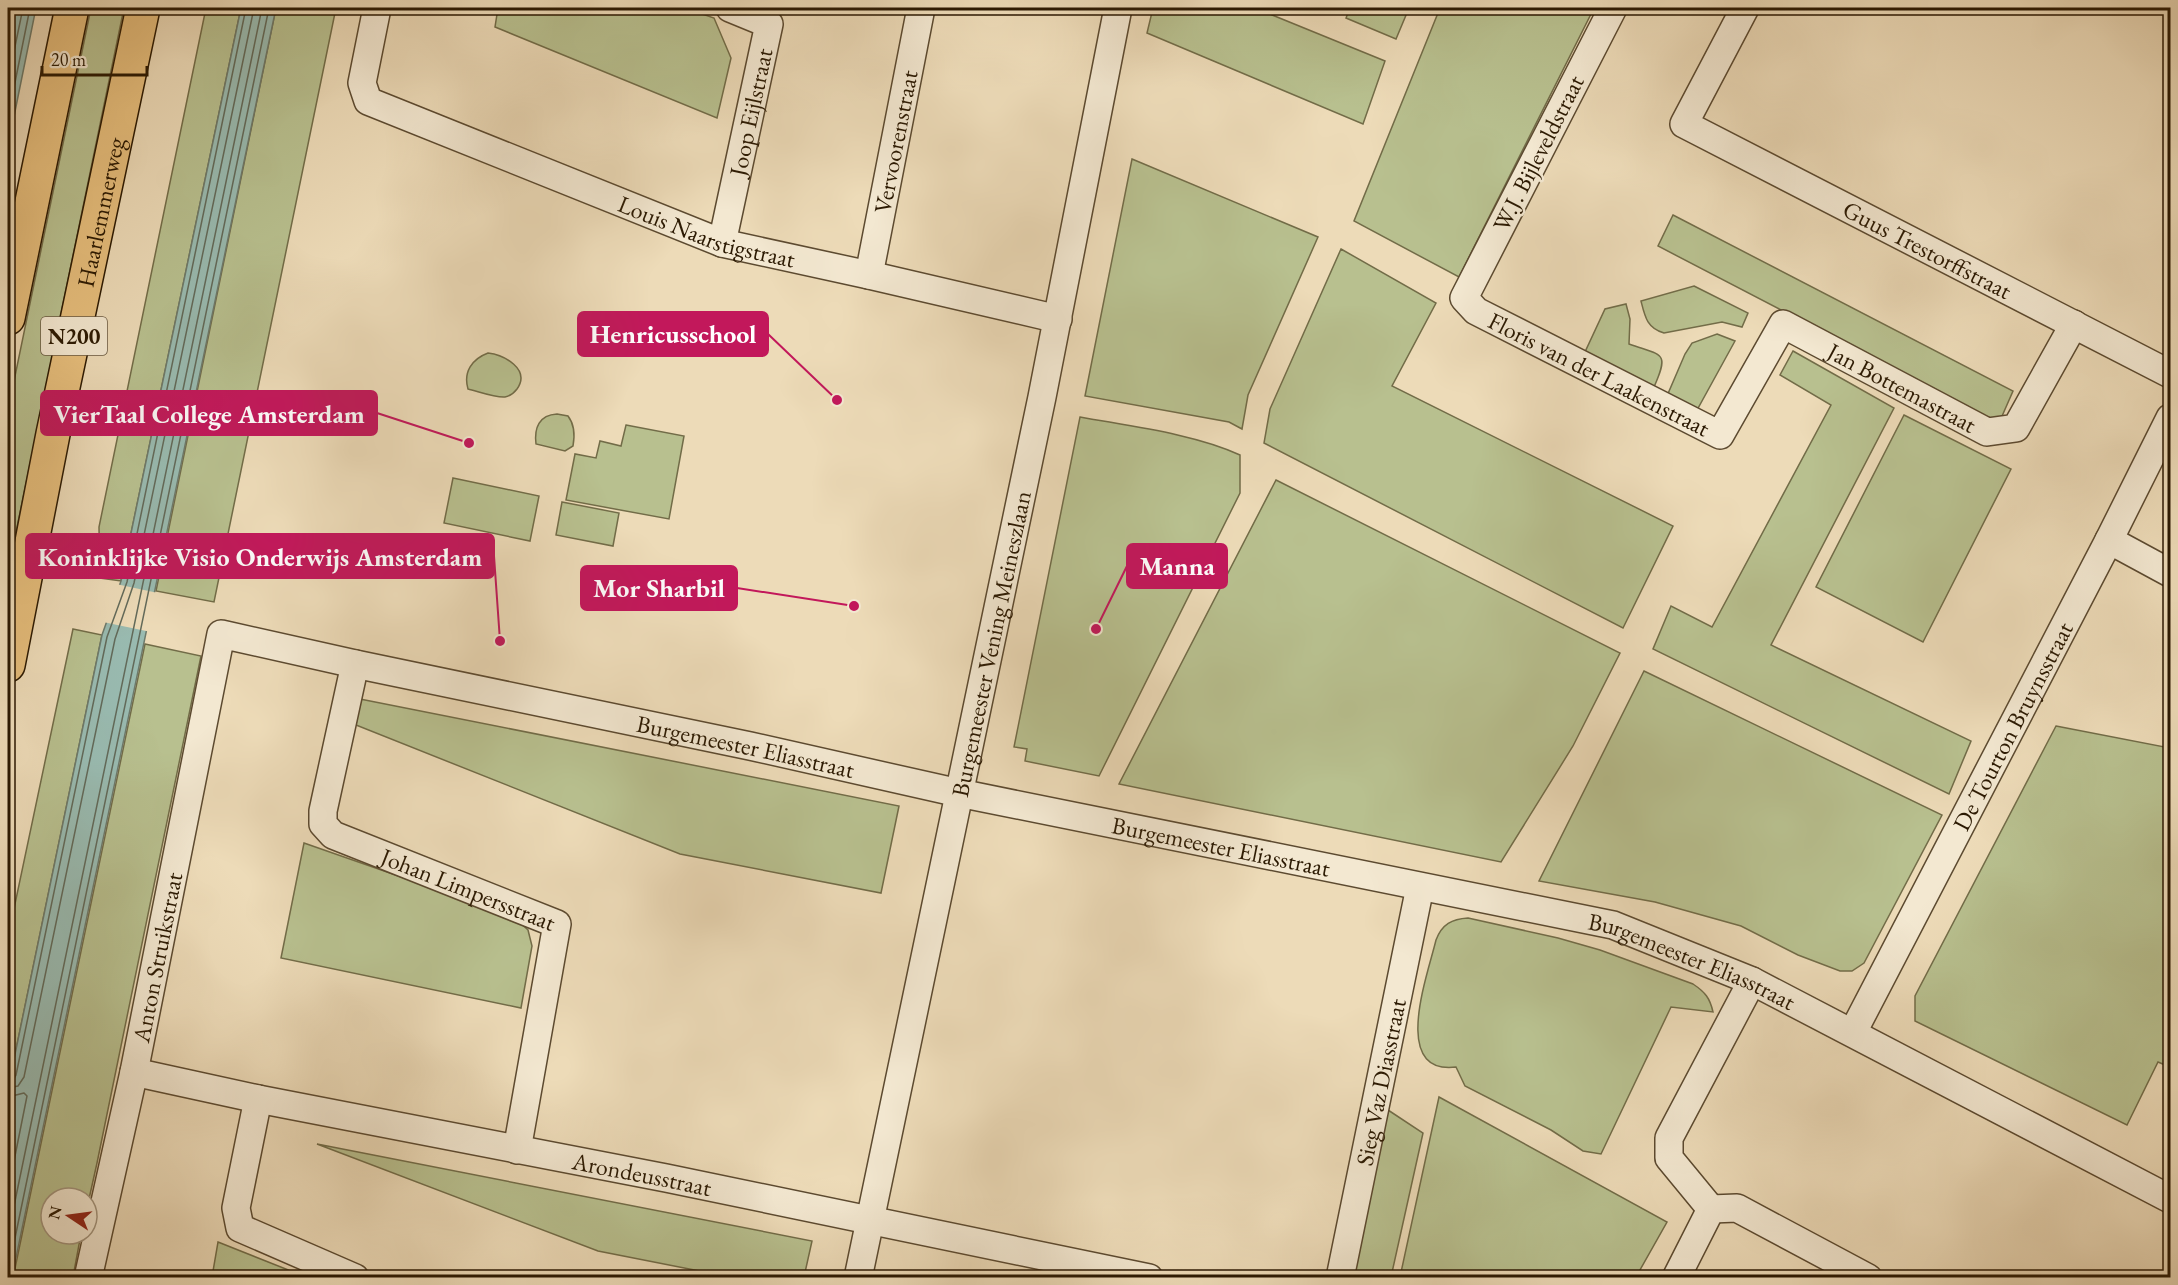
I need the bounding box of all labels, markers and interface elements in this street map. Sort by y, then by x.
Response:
scale bar [42,39,147,77]
street label: Joop Eijlstraat [721,45,779,181]
text: 20 m [51,48,86,71]
street label: Vervoorenstraat [866,67,924,216]
street label: W.J. Bijleveldstraat [1485,69,1591,236]
street label: Haarlemmerweg [69,134,131,290]
street label: Louis Naarstigstraat [614,188,799,274]
street label: Guus Trestorffstraat [1838,193,2018,306]
street label: Floris van der Laakenstraat [1483,304,1716,443]
callout: Henricusschool [578,312,768,356]
road number: N200 [41,317,107,355]
text: Henricusschool [590,317,756,351]
street label: Jan Bottemastraat [1821,334,1982,439]
callout: VierTaal College Amsterdam [41,391,377,435]
text: VierTaal College Amsterdam [53,397,365,431]
street label: Burgemeester Vening Meineszlaan [943,488,1038,800]
callout: Koninklijke Visio Onderwijs Amsterdam [26,534,494,578]
text: Koninklijke Visio Onderwijs Amsterdam [38,540,482,574]
callout: Manna [1127,544,1227,588]
text: Manna [1139,549,1215,583]
callout: Mor Sharbil [581,566,737,610]
text: Mor Sharbil [593,571,725,605]
street label: De Tourton Bruynsstraat [1945,616,2080,836]
street label: Burgemeester Eliasstraat [634,707,858,785]
street label: Burgemeester Eliasstraat [1109,809,1333,883]
street label: Johan Limpersstraat [375,839,561,938]
street label: Anton Struikstraat [125,869,189,1046]
street label: Burgemeester Eliasstraat [1586,905,1802,1017]
street label: Sieg Vaz Diasstraat [1348,995,1412,1168]
street label: Arondeusstraat [569,1145,715,1203]
north arrow [39,1186,99,1246]
text: N [43,1204,67,1221]

